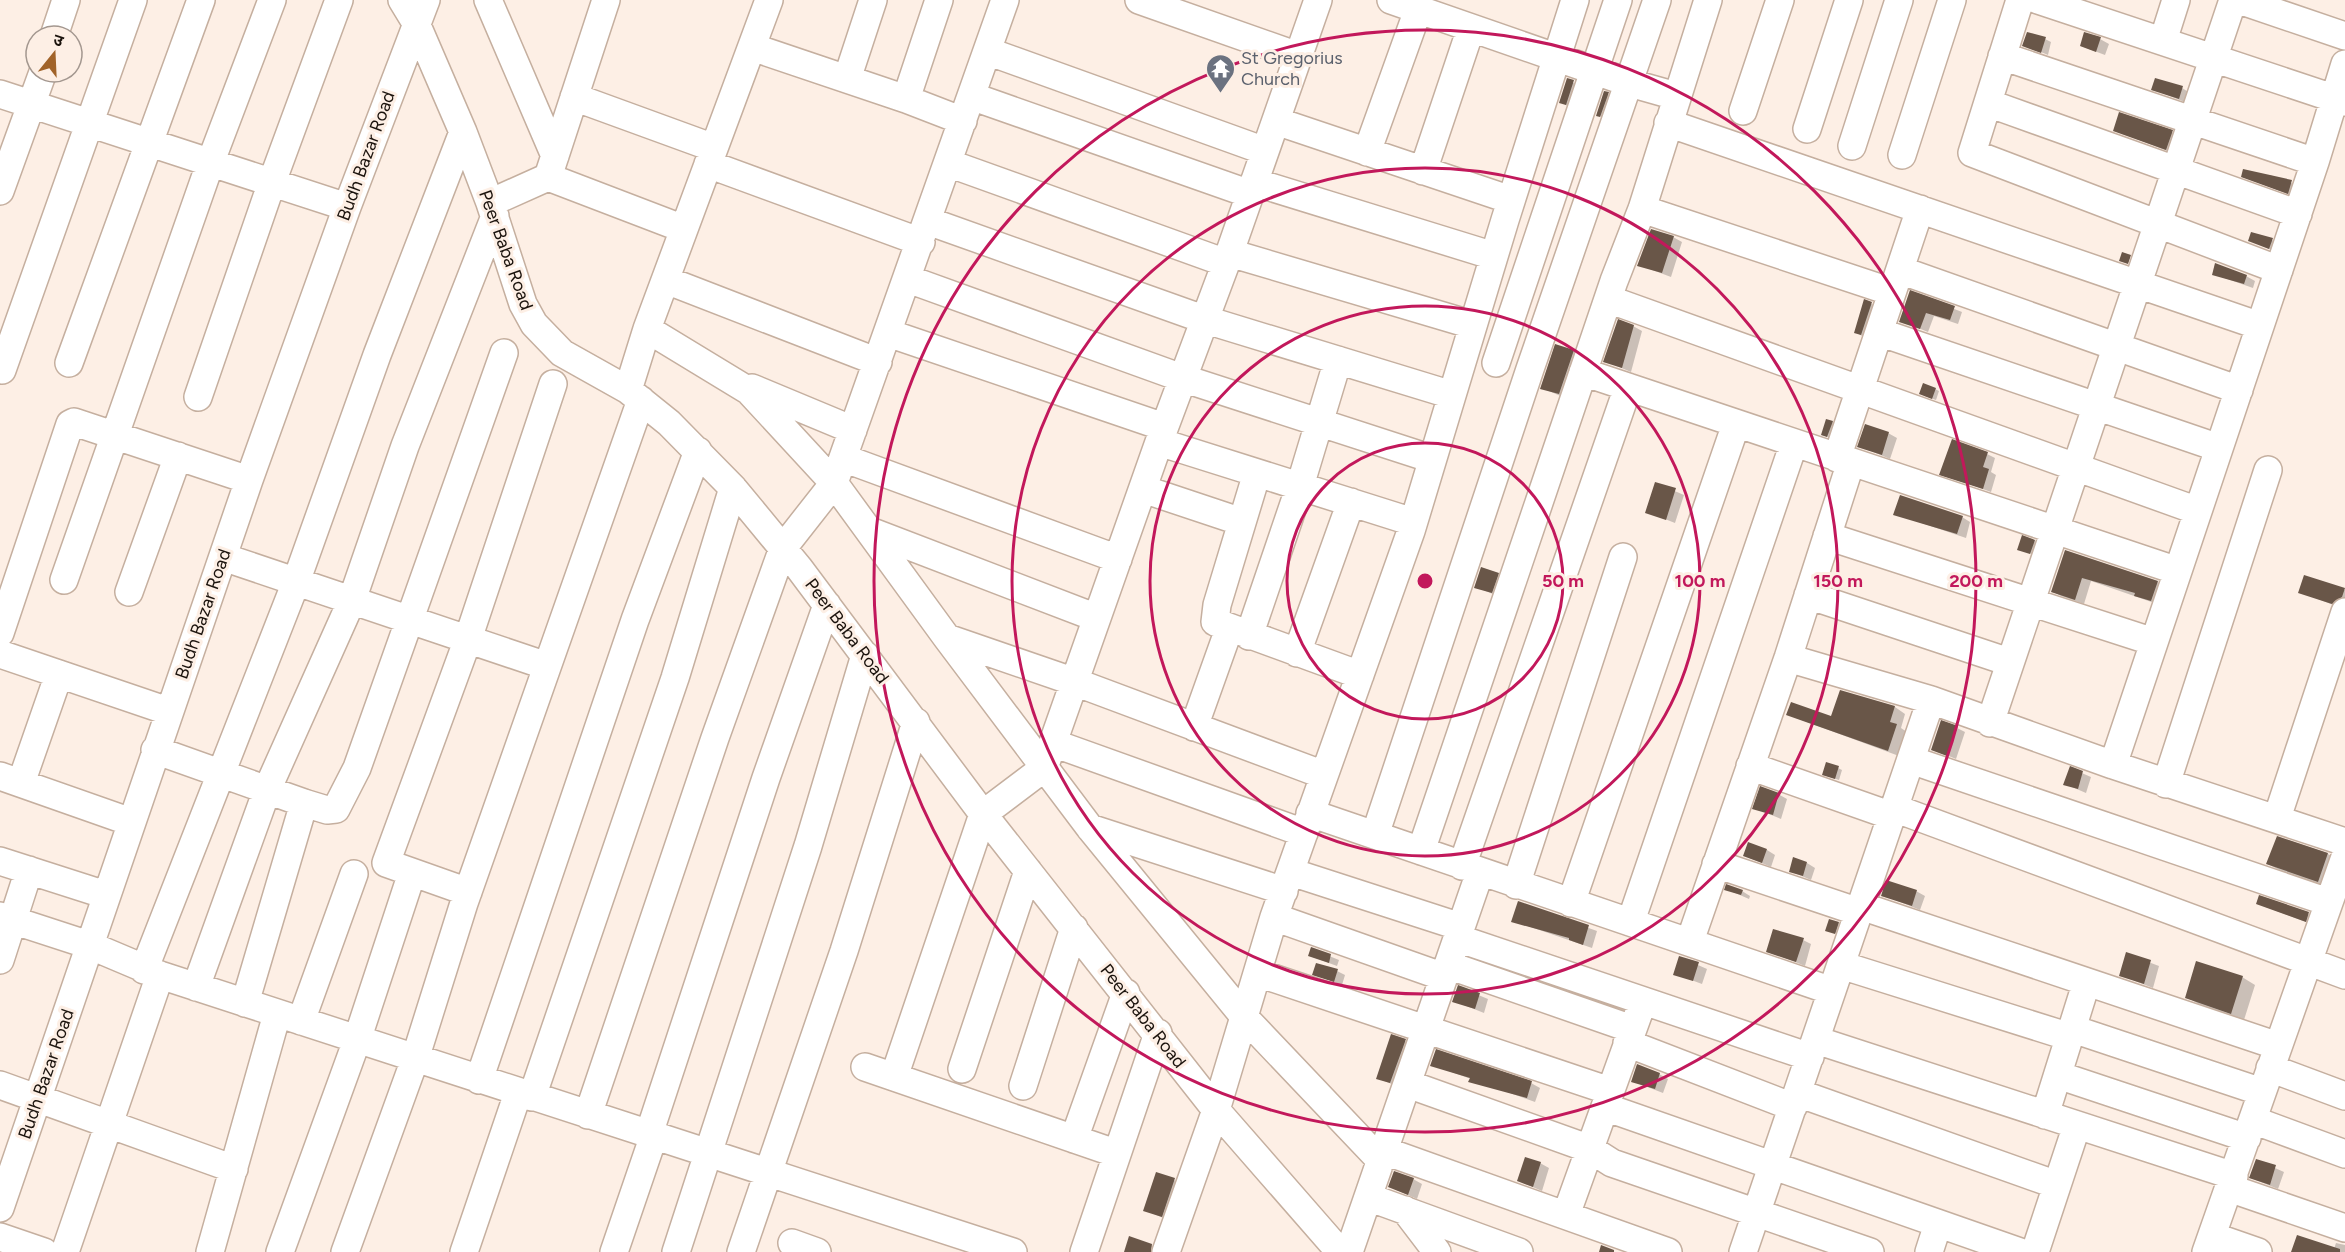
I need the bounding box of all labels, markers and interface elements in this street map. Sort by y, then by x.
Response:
north arrow [24,24,84,84]
text: उ [51,30,66,51]
place label: St Gregorius Church [1241,47,1343,90]
temple icon: St Gregorius Church [1204,52,1236,94]
street label: Budh Bazar Road [332,88,400,224]
street label: Peer Baba Road [474,187,538,313]
street label: Budh Bazar Road [170,546,236,682]
text: 50 m [1542,570,1584,592]
text: 100 m [1675,570,1725,592]
text: 150 m [1813,570,1863,592]
text: 200 m [1949,570,2003,592]
centre of rings [1415,571,1435,591]
street label: Peer Baba Road [800,574,894,688]
street label: Peer Baba Road [1095,959,1191,1073]
street label: Budh Bazar Road [13,1006,79,1142]

